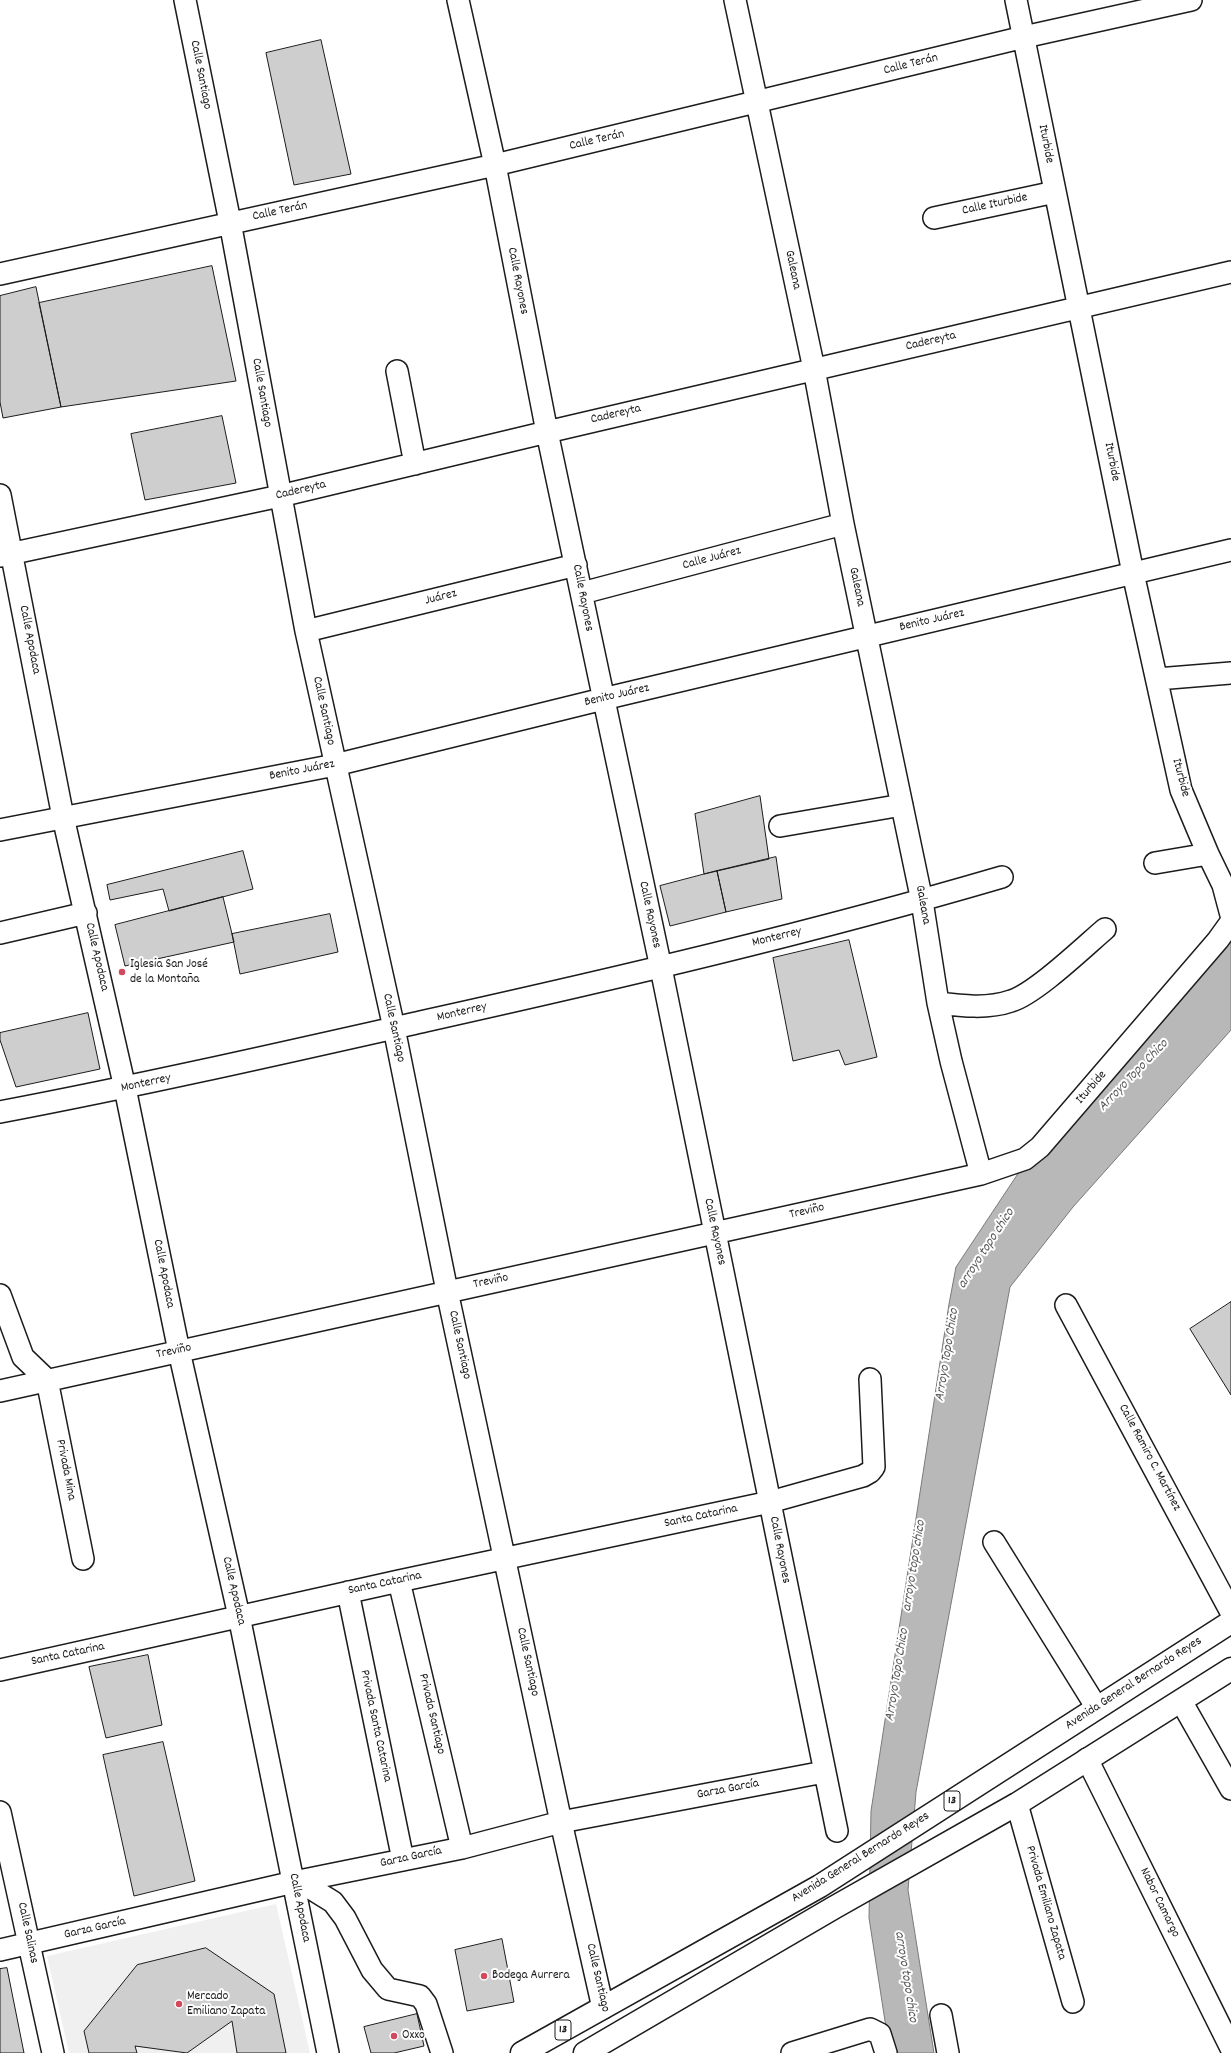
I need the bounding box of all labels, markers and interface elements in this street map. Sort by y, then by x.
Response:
street label: Calle Santiago [186,39,214,111]
street label: Calle Terán [882,51,940,79]
street label: Iturbide [1034,123,1056,165]
street label: Calle Terán [568,127,626,155]
street label: Calle Iturbide [961,190,1029,220]
street label: Calle Terán [251,199,309,225]
street label: Calle Rayones [503,246,531,316]
street label: Galeana [780,249,804,291]
street label: Cadereyta [904,329,958,355]
street label: Calle Santiago [247,357,275,429]
street label: Cadereyta [589,402,643,428]
street label: Iturbide [1100,441,1122,483]
street label: Cadereyta [274,478,328,504]
street label: Calle Juárez [681,544,743,574]
street label: Calle Rayones [568,563,596,633]
street label: Galeana [844,566,868,608]
street label: Juárez [423,587,459,609]
street label: Calle Apodaca [15,604,43,676]
street label: Benito Juárez [898,606,966,636]
street label: Calle Santiago [308,675,338,747]
street label: Benito Juárez [583,681,651,711]
street label: Benito Juárez [268,757,336,785]
street label: Iturbide [1167,757,1193,799]
street label: Calle Rayones [634,880,664,950]
street label: Galeana [911,884,933,926]
street label: Calle Apodaca [81,921,111,993]
street label: Monterrey [751,924,803,952]
place label: Iglesia San José de la Montaña [130,957,208,988]
marker: Iglesia San José de la Montaña [117,967,127,977]
street label: Calle Santiago [378,992,408,1064]
street label: Monterrey [436,1000,488,1026]
water label: Arroyo Topo Chico [1095,1037,1173,1115]
street label: Iturbide [1073,1068,1111,1108]
street label: Monterrey [120,1071,172,1097]
street label: Calle Rayones [699,1197,729,1267]
street label: Treviño [788,1200,826,1224]
water label: arroyo topo chico [955,1206,1019,1292]
street label: Calle Apodaca [149,1238,177,1310]
street label: Treviño [472,1271,510,1293]
water label: Arroyo Topo Chico [932,1307,964,1403]
street label: Calle Santiago [444,1309,474,1381]
street label: Treviño [155,1341,193,1363]
street label: Calle Ramiro C. Martínez [1114,1402,1184,1514]
street label: Privada Mina [51,1438,79,1502]
street label: Santa Catarina [663,1502,739,1532]
street label: Calle Rayones [765,1515,793,1585]
water label: arroyo topo chico [900,1519,930,1613]
street label: Calle Apodaca [218,1555,248,1627]
street label: Santa Catarina [347,1569,423,1599]
street label: Calle Santiago [512,1626,542,1698]
water label: Arroyo Topo Chico [882,1627,914,1723]
street label: Avenida General Bernardo Reyes [1063,1634,1205,1734]
street label: Santa Catarina [30,1640,106,1670]
street label: Privada Santa Catarina [355,1669,395,1783]
street label: Privada Santiago [414,1672,448,1756]
street label: Garza García [696,1776,760,1804]
road number: 13 [944,1791,960,1811]
street label: Avenida General Bernardo Reyes [789,1809,933,1907]
street label: Garza García [379,1844,443,1872]
street label: Privada Emiliano Zapata [1021,1844,1069,1962]
street label: Nabor Camargo [1135,1866,1183,1940]
street label: Calle Apodaca [285,1872,313,1944]
street label: Calle Salinas [13,1901,41,1965]
street label: Garza García [63,1914,127,1944]
water label: arroyo topo chico [890,1930,920,2024]
street label: Calle Santiago [582,1942,612,2014]
place label: Bodega Aurrera [492,1968,570,1984]
marker: Bodega Aurrera [479,1971,489,1981]
place label: Mercado Emiliano Zapata [187,1989,265,2020]
marker: Mercado Emiliano Zapata [174,1999,184,2009]
road number: 13 [555,2020,571,2040]
place label: Oxxo [402,2028,425,2044]
marker: Oxxo [389,2031,399,2041]

